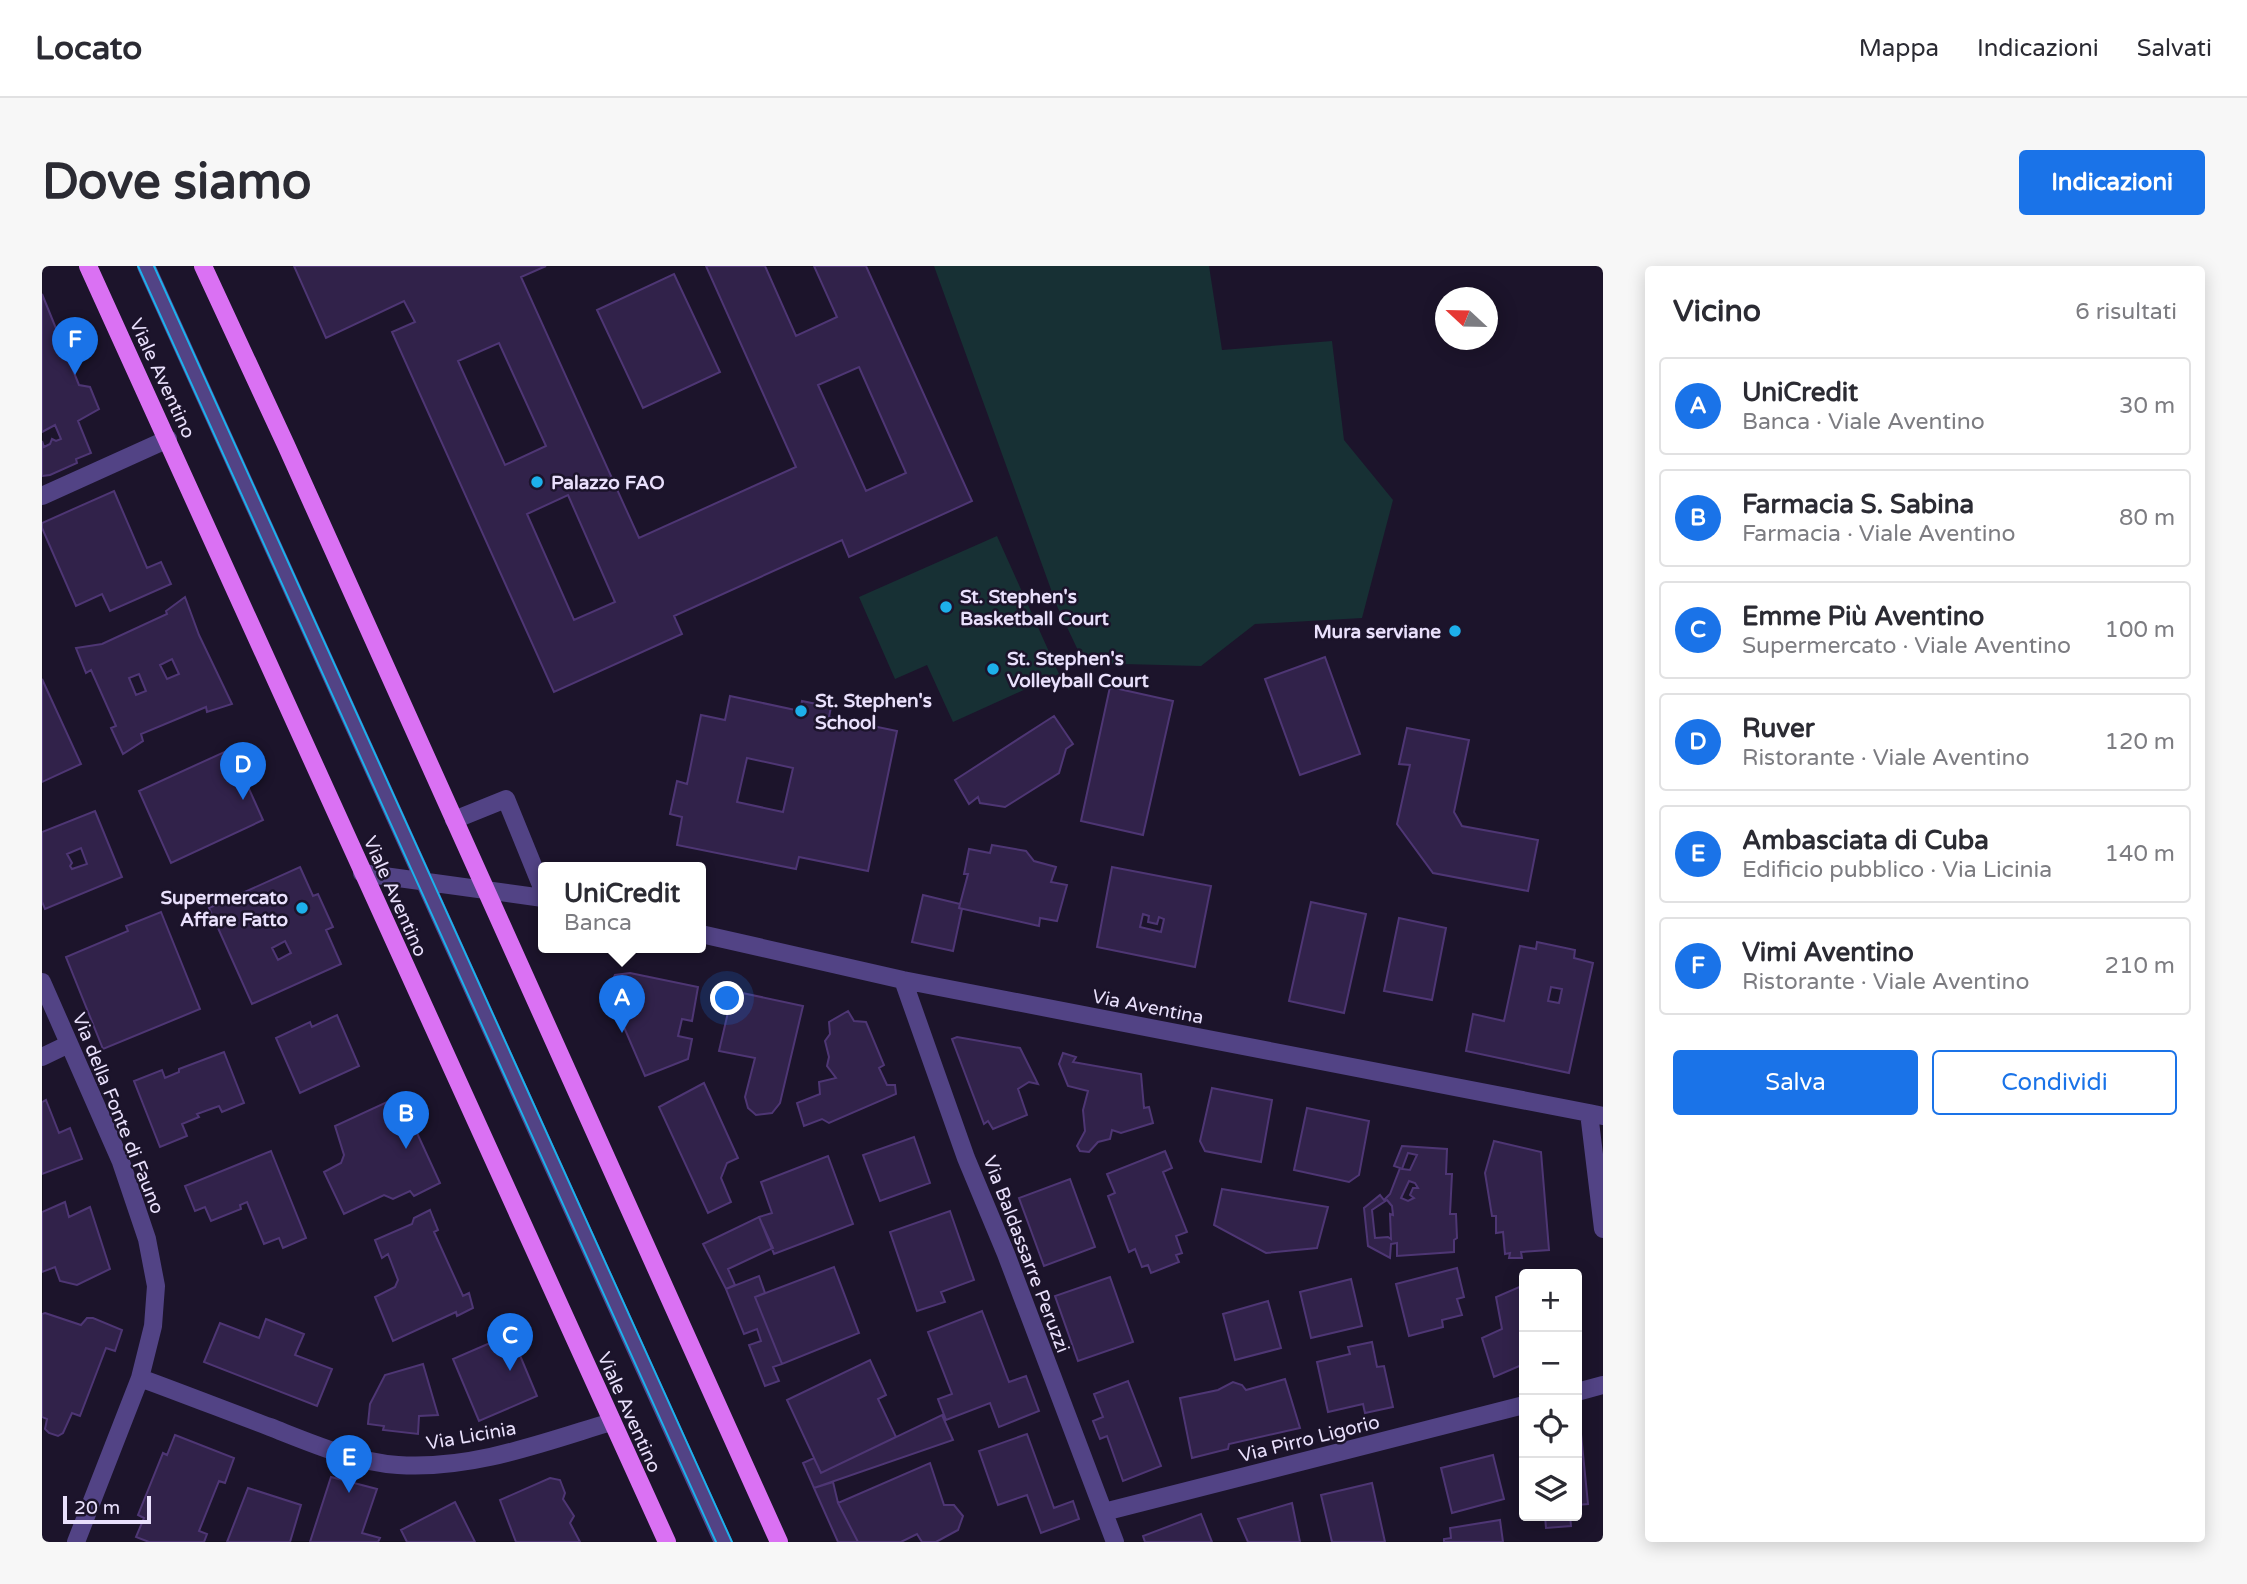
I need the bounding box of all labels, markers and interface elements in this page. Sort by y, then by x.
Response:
text: Locato [35,29,142,68]
text: Mappa [1859,34,1939,63]
text: Indicazioni [1977,34,2099,63]
text: Salvati [2137,34,2212,63]
button: Indicazioni [2019,150,2205,215]
text: Dove siamo [42,153,311,212]
north arrow [1435,287,1498,350]
text: Vicino [1673,293,1761,330]
text: 6 risultati [2075,298,2177,326]
street label: Viale Aventino [125,315,199,442]
pin: F [52,317,98,375]
text: UniCredit [1742,377,1858,408]
text: A [1689,392,1707,420]
text: 30 m [2119,392,2175,420]
text: Banca · Viale Aventino [1742,408,1985,436]
place label: Palazzo FAO [551,472,665,494]
marker: Palazzo FAO [529,474,545,490]
text: Farmacia S. Sabina [1742,489,1974,520]
text: B [1690,504,1706,532]
text: 80 m [2119,504,2175,532]
text: Farmacia · Viale Aventino [1742,520,2016,548]
place label: St. Stephen's Basketball Court [960,586,1110,630]
marker: St. Stephen's Basketball Court [938,599,954,615]
text: Emme Più Aventino [1742,601,1984,632]
text: C [1690,616,1706,644]
text: 100 m [2105,616,2175,644]
place label: Mura serviane [1313,621,1441,643]
marker: Mura serviane [1447,623,1463,639]
text: Supermercato · Viale Aventino [1742,632,2071,660]
place label: St. Stephen's Volleyball Court [1007,648,1149,693]
marker: St. Stephen's Volleyball Court [985,661,1001,677]
place label: St. Stephen's School [815,690,932,734]
marker: St. Stephen's School [793,703,809,719]
text: Ruver [1742,713,1815,744]
text: D [1689,728,1707,756]
text: 120 m [2105,728,2175,756]
pin: D [220,742,266,800]
text: Ristorante · Viale Aventino [1742,744,2029,772]
text: Ambasciata di Cuba [1742,825,1989,856]
street label: Viale Aventino [359,833,431,960]
text: E [1691,840,1705,868]
text: 140 m [2105,840,2175,868]
text: Edificio pubblico · Via Licinia [1742,856,2052,884]
popup [538,862,706,953]
text: UniCredit [564,878,680,909]
place label: Supermercato Affare Fatto [160,887,288,931]
marker: Supermercato Affare Fatto [294,900,310,916]
text: Banca [564,909,632,937]
text: Vimi Aventino [1742,937,1914,968]
text: F [1691,952,1705,980]
text: 210 m [2105,952,2175,980]
text: Ristorante · Viale Aventino [1742,968,2029,996]
pin: A [599,975,645,1033]
your location [710,981,744,1015]
street label: Via Aventina [1090,985,1205,1029]
street label: Via della Fonte di Fauno [68,1010,168,1217]
button: Salva [1673,1050,1918,1115]
button: Condividi [1932,1050,2177,1115]
pin: B [383,1091,429,1149]
street label: Via Baldassarre Peruzzi [978,1153,1074,1356]
map controls [1519,1269,1582,1521]
button: + [1519,1269,1582,1332]
pin: C [487,1313,533,1371]
button: − [1519,1332,1582,1395]
street label: Viale Aventino [593,1349,665,1476]
button: locate [1519,1395,1582,1458]
street label: Via Pirro Ligorio [1237,1411,1382,1467]
street label: Via Licinia [425,1417,518,1455]
pin: E [326,1435,372,1493]
button: layers [1519,1458,1582,1521]
scale bar [63,1493,150,1525]
text: 20 m [74,1497,120,1519]

